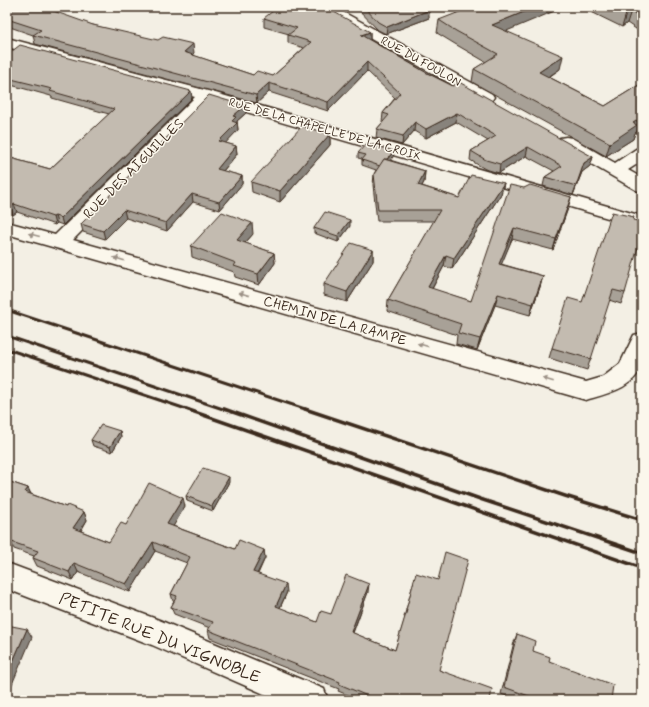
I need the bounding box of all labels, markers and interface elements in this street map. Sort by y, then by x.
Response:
street label: RUE DU FOULON [377,33,464,91]
street label: RUE DE LA CHAPELLE DE LA CROIX [227,95,423,165]
street label: RUE DES AIGUILLES [79,114,188,223]
one-way arrow [27,232,39,238]
one-way arrow [113,256,125,262]
one-way arrow [238,291,250,297]
street label: CHEMIN DE LA RAMPE [261,292,408,350]
one-way arrow [417,342,429,348]
one-way arrow [542,377,554,383]
street label: PETITE RUE DU VIGNOBLE [56,587,264,689]

